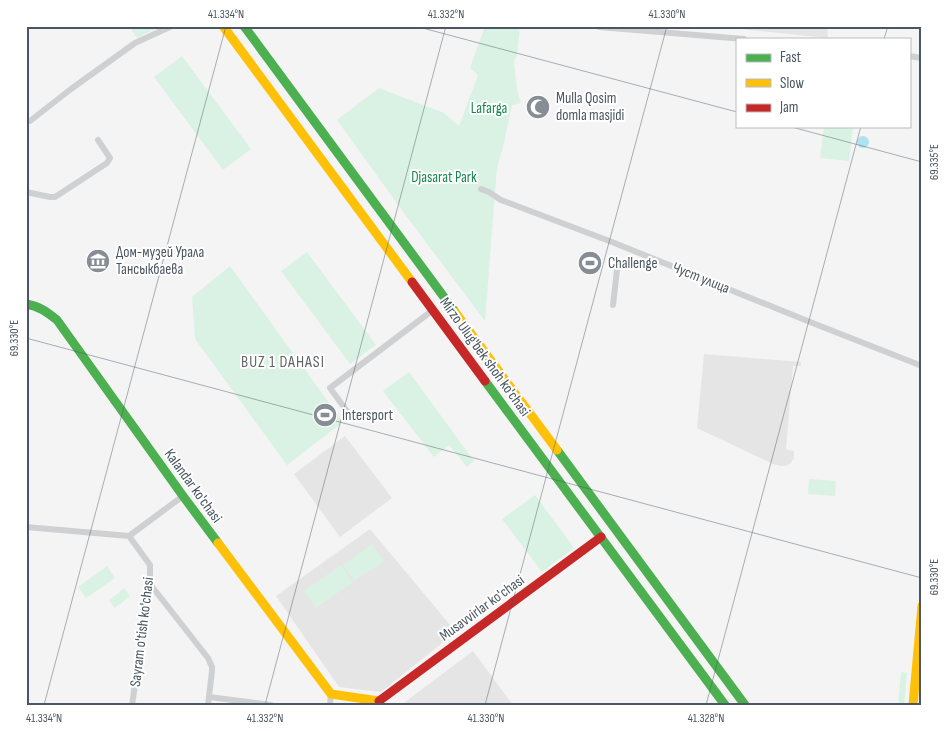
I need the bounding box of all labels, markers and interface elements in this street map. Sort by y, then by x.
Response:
text: 41.334°N [208,7,244,22]
text: 41.332°N [428,7,464,22]
text: 41.330°N [649,7,685,22]
legend [736,38,910,128]
text: Fast [780,48,802,67]
text: Slow [780,74,804,93]
place label: Mulla Qosim domla masjidi [556,89,625,125]
mosque icon: Mulla Qosim domla masjidi [525,94,551,120]
text: Jam [779,98,798,117]
park label: Lafarga [471,99,508,118]
text: 69.335°E [927,144,942,180]
park label: Djasarat Park [411,168,477,187]
place label: Дом-музей Урала Тансыкбаева [116,243,205,279]
museum icon: Дом-музей Урала Тансыкбаева [85,248,111,274]
sports icon: Challenge [577,250,603,276]
place label: Challenge [608,254,657,273]
street label: Чуст улица [670,258,733,298]
street label: Mirzo Ulug'bek shoh ko'chasi [435,294,535,420]
text: 69.330°E [7,320,22,356]
district label: BUZ 1 DAHASI [241,353,325,372]
sports icon: Intersport [312,402,338,428]
place label: Intersport [342,406,393,425]
street label: Kalandar ko'chasi [160,445,226,527]
text: 69.330°E [927,559,942,595]
street label: Musavvirlar ko'chasi [436,571,528,645]
street label: Sayram o'tish ko'chasi [126,576,158,688]
text: 41.334°N [26,711,62,726]
text: 41.332°N [247,711,283,726]
text: 41.330°N [468,711,504,726]
text: 41.328°N [688,711,724,726]

